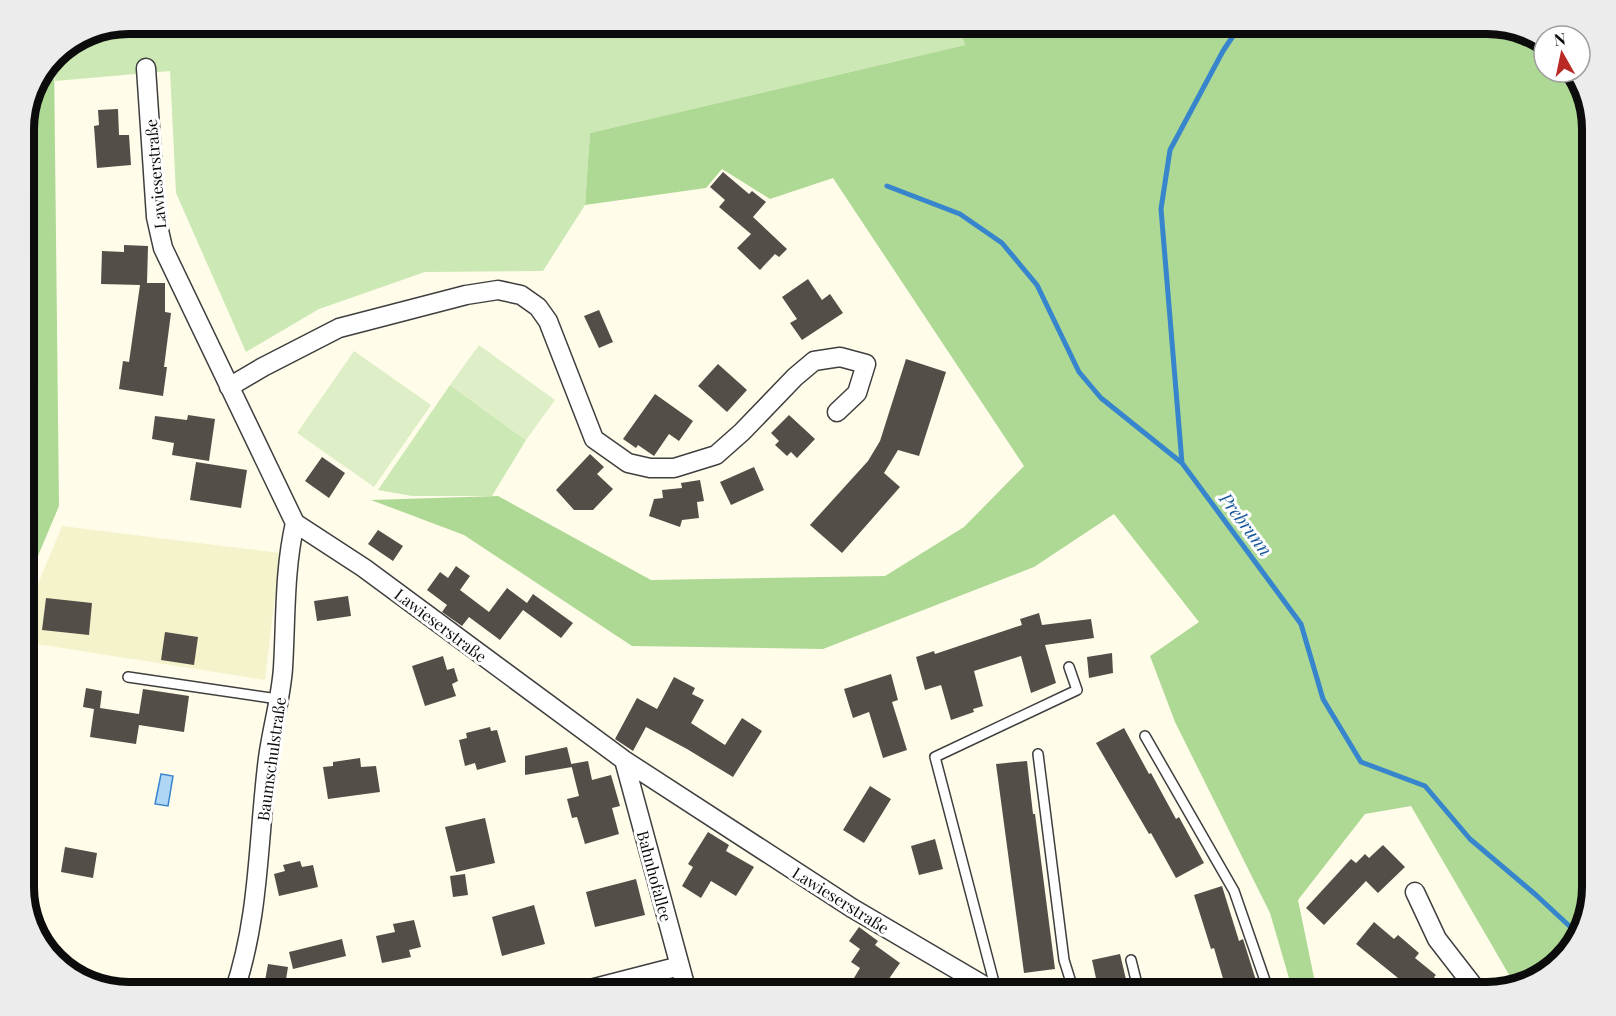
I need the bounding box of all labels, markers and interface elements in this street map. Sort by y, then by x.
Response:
north arrow [1532,24,1592,84]
text: N [1552,27,1567,50]
street label: Lawieserstraße [140,118,170,230]
water label: Prebrunn [1214,487,1278,561]
street label: Lawieserstraße [391,583,491,667]
street label: Baumschulstraße [252,696,290,822]
street label: Bahnhofallee [633,828,677,924]
street label: Lawieserstraße [789,862,893,938]

